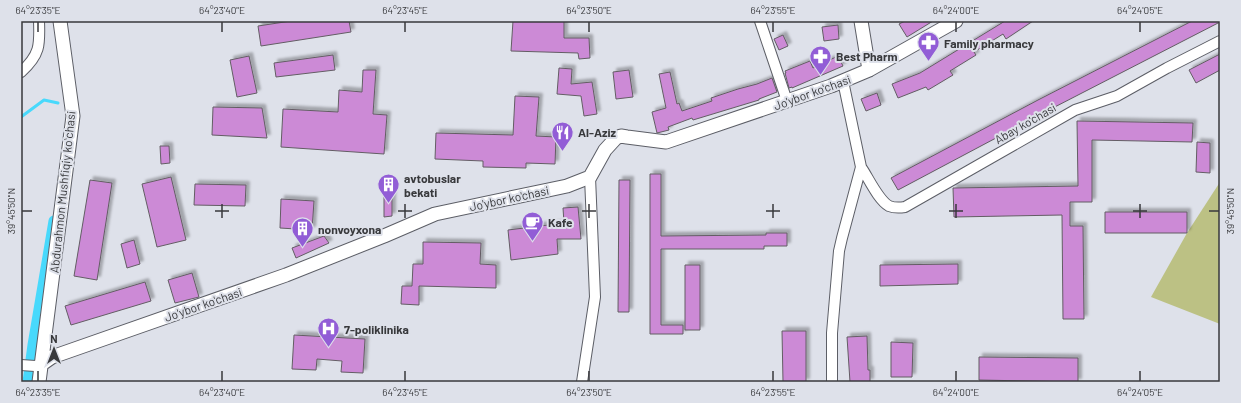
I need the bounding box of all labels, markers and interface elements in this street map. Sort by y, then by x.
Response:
text: 64°23'35"E [15,4,61,16]
text: 64°23'40"E [199,4,245,16]
text: 64°23'45"E [382,4,428,16]
text: 64°23'50"E [566,4,612,16]
text: 64°23'55"E [750,4,796,16]
text: 64°24'00"E [933,4,979,16]
text: 64°24'05"E [1117,4,1163,16]
pharmacy icon: Family pharmacy [915,30,941,63]
place label: Family pharmacy [944,36,1034,50]
pharmacy icon: Best Pharm [807,43,833,76]
place label: Best Pharm [836,49,898,63]
street label: Jo'ybor ko'chasi [772,72,852,112]
street label: Abay ko'chasi [992,100,1058,146]
street label: Abdurahmon Mushfiqiy koʻchasi [47,110,77,274]
restaurant icon: Al-Aziz [549,119,575,152]
place label: Al-Aziz [578,125,617,139]
place label: avtobuslar bekati [404,171,461,199]
building icon: avtobuslar bekati [375,172,401,205]
street label: Jo'ybor ko'chasi [468,183,550,213]
text: 39°45'50"N [5,188,17,234]
text: 39°45'50"N [1224,188,1236,234]
cafe icon: Kafe [520,209,546,242]
place label: Kafe [548,215,573,229]
building icon: nonvoyxona [290,216,316,249]
place label: nonvoyxona [318,222,381,236]
street label: Jo'ybor ko'chasi [162,284,244,324]
hospital icon: 7-poliklinika [316,316,342,349]
place label: 7-poliklinika [344,322,409,336]
north arrow [34,329,74,369]
text: N [50,332,58,345]
text: 64°23'35"E [15,386,61,398]
text: 64°23'40"E [199,386,245,398]
text: 64°23'45"E [382,386,428,398]
text: 64°23'50"E [566,386,612,398]
text: 64°23'55"E [750,386,796,398]
text: 64°24'00"E [933,386,979,398]
text: 64°24'05"E [1117,386,1163,398]

